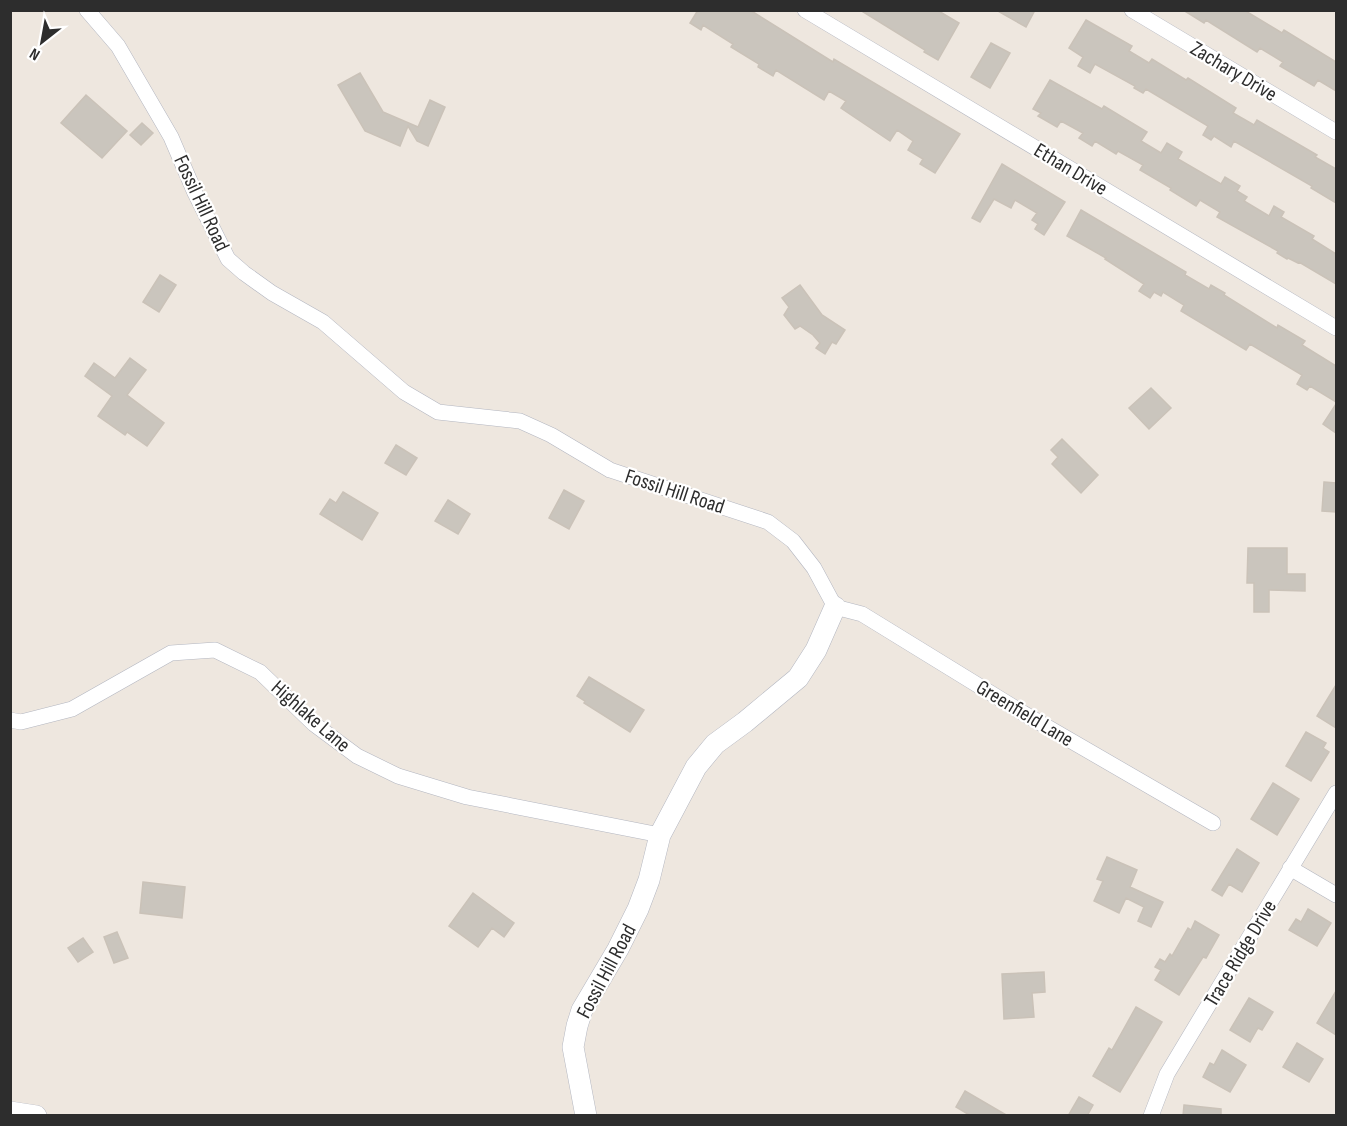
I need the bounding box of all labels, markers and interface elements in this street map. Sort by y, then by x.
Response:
north arrow [12,12,72,72]
street label: Zachary Drive [1186,36,1281,107]
text: N [26,43,44,64]
street label: Ethan Drive [1030,138,1112,201]
street label: Fossil Hill Road [168,151,235,255]
street label: Fossil Hill Road [622,464,728,519]
street label: Highlake Lane [266,675,355,758]
street label: Greenfield Lane [972,675,1078,752]
street label: Trace Ridge Drive [1199,895,1282,1011]
street label: Fossil Hill Road [571,920,642,1023]

